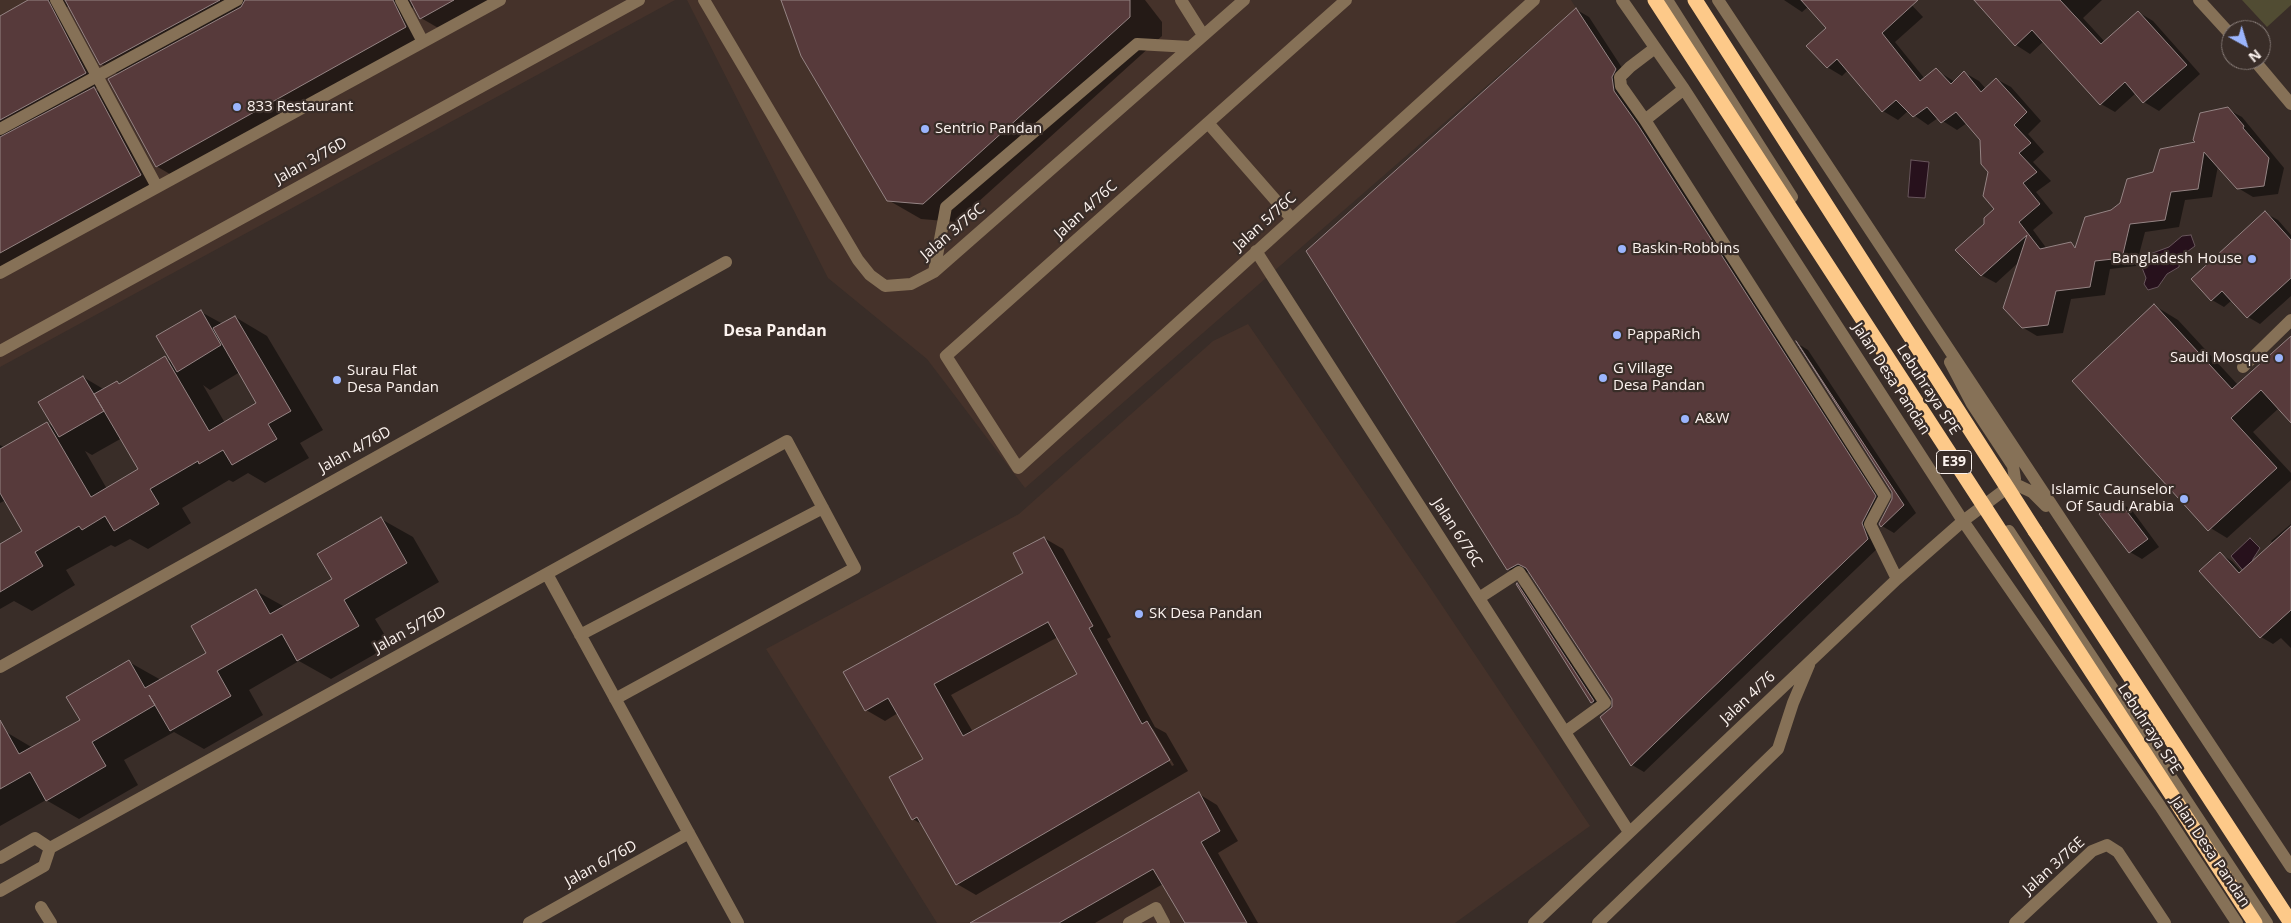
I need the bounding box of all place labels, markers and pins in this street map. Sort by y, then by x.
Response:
place label: 833 Restaurant [247,98,353,116]
marker: 833 Restaurant [231,101,243,113]
place label: Sentrio Pandan [935,120,1042,138]
marker: Sentrio Pandan [919,123,931,135]
place label: Baskin-Robbins [1632,240,1740,258]
marker: Baskin-Robbins [1616,243,1628,255]
place label: Bangladesh House [2112,250,2242,268]
marker: Bangladesh House [2246,253,2258,265]
place label: PappaRich [1627,326,1700,344]
marker: PappaRich [1611,329,1623,341]
place label: Saudi Mosque [2170,349,2269,367]
marker: Saudi Mosque [2273,352,2285,364]
place label: G Village Desa Pandan [1613,360,1705,395]
place label: Surau Flat Desa Pandan [347,362,439,397]
marker: G Village Desa Pandan [1597,372,1609,384]
marker: Surau Flat Desa Pandan [331,374,343,386]
place label: A&W [1695,410,1729,428]
marker: A&W [1679,413,1691,425]
place label: Islamic Caunselor Of Saudi Arabia [2051,481,2174,516]
marker: Islamic Caunselor Of Saudi Arabia [2178,493,2190,505]
place label: SK Desa Pandan [1149,605,1262,623]
marker: SK Desa Pandan [1133,608,1145,620]

